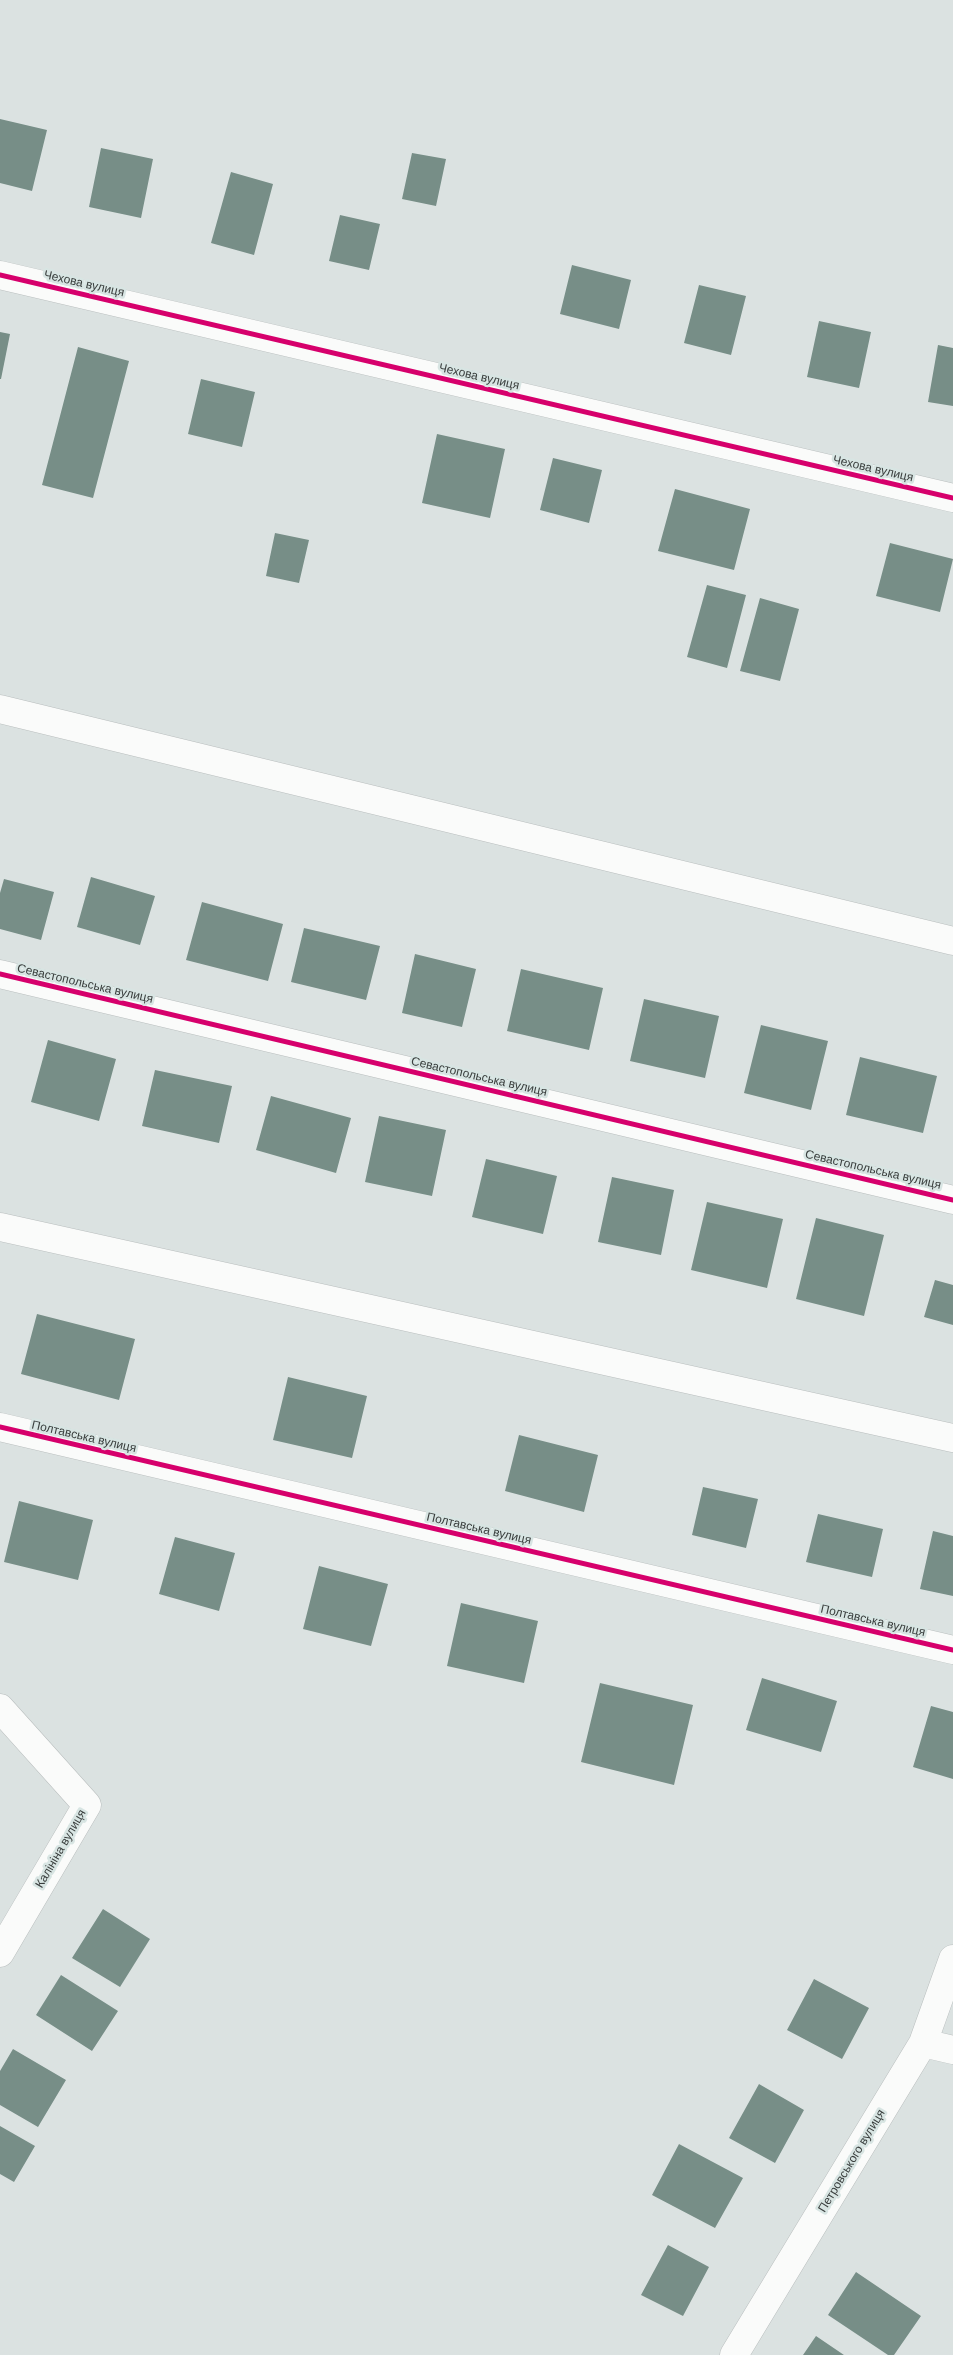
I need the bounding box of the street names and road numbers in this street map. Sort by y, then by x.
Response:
street label: Чехова вулиця [42,268,126,300]
street label: Чехова вулиця [437,361,521,393]
street label: Чехова вулиця [831,453,915,485]
street label: Севастопольська вулиця [16,961,154,1007]
street label: Севастопольська вулиця [410,1054,548,1100]
street label: Севастопольська вулиця [804,1147,942,1193]
street label: Полтавська вулиця [30,1418,138,1456]
street label: Полтавська вулиця [425,1510,533,1548]
street label: Полтавська вулиця [819,1602,927,1640]
street label: Калініна вулиця [33,1807,89,1891]
street label: Петровського вулиця [816,2107,888,2215]

